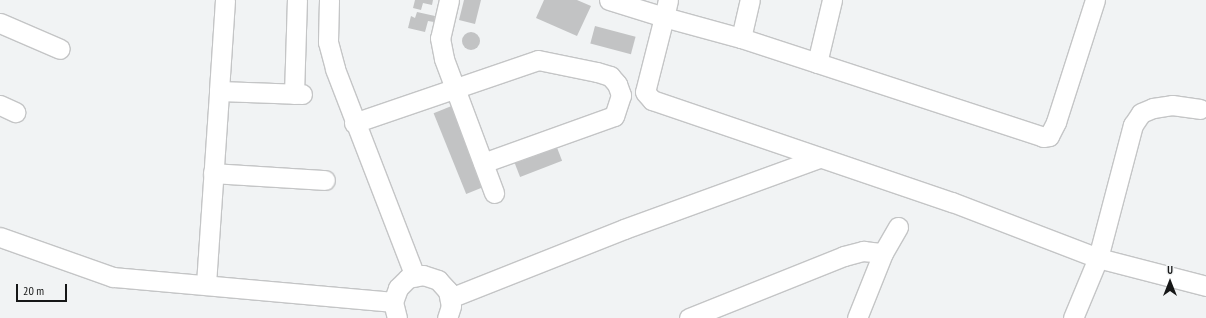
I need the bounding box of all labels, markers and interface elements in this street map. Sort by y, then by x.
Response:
north arrow [1150,262,1190,302]
text: U [1167,263,1173,277]
scale bar [18,276,69,302]
text: 20 m [23,283,44,298]

